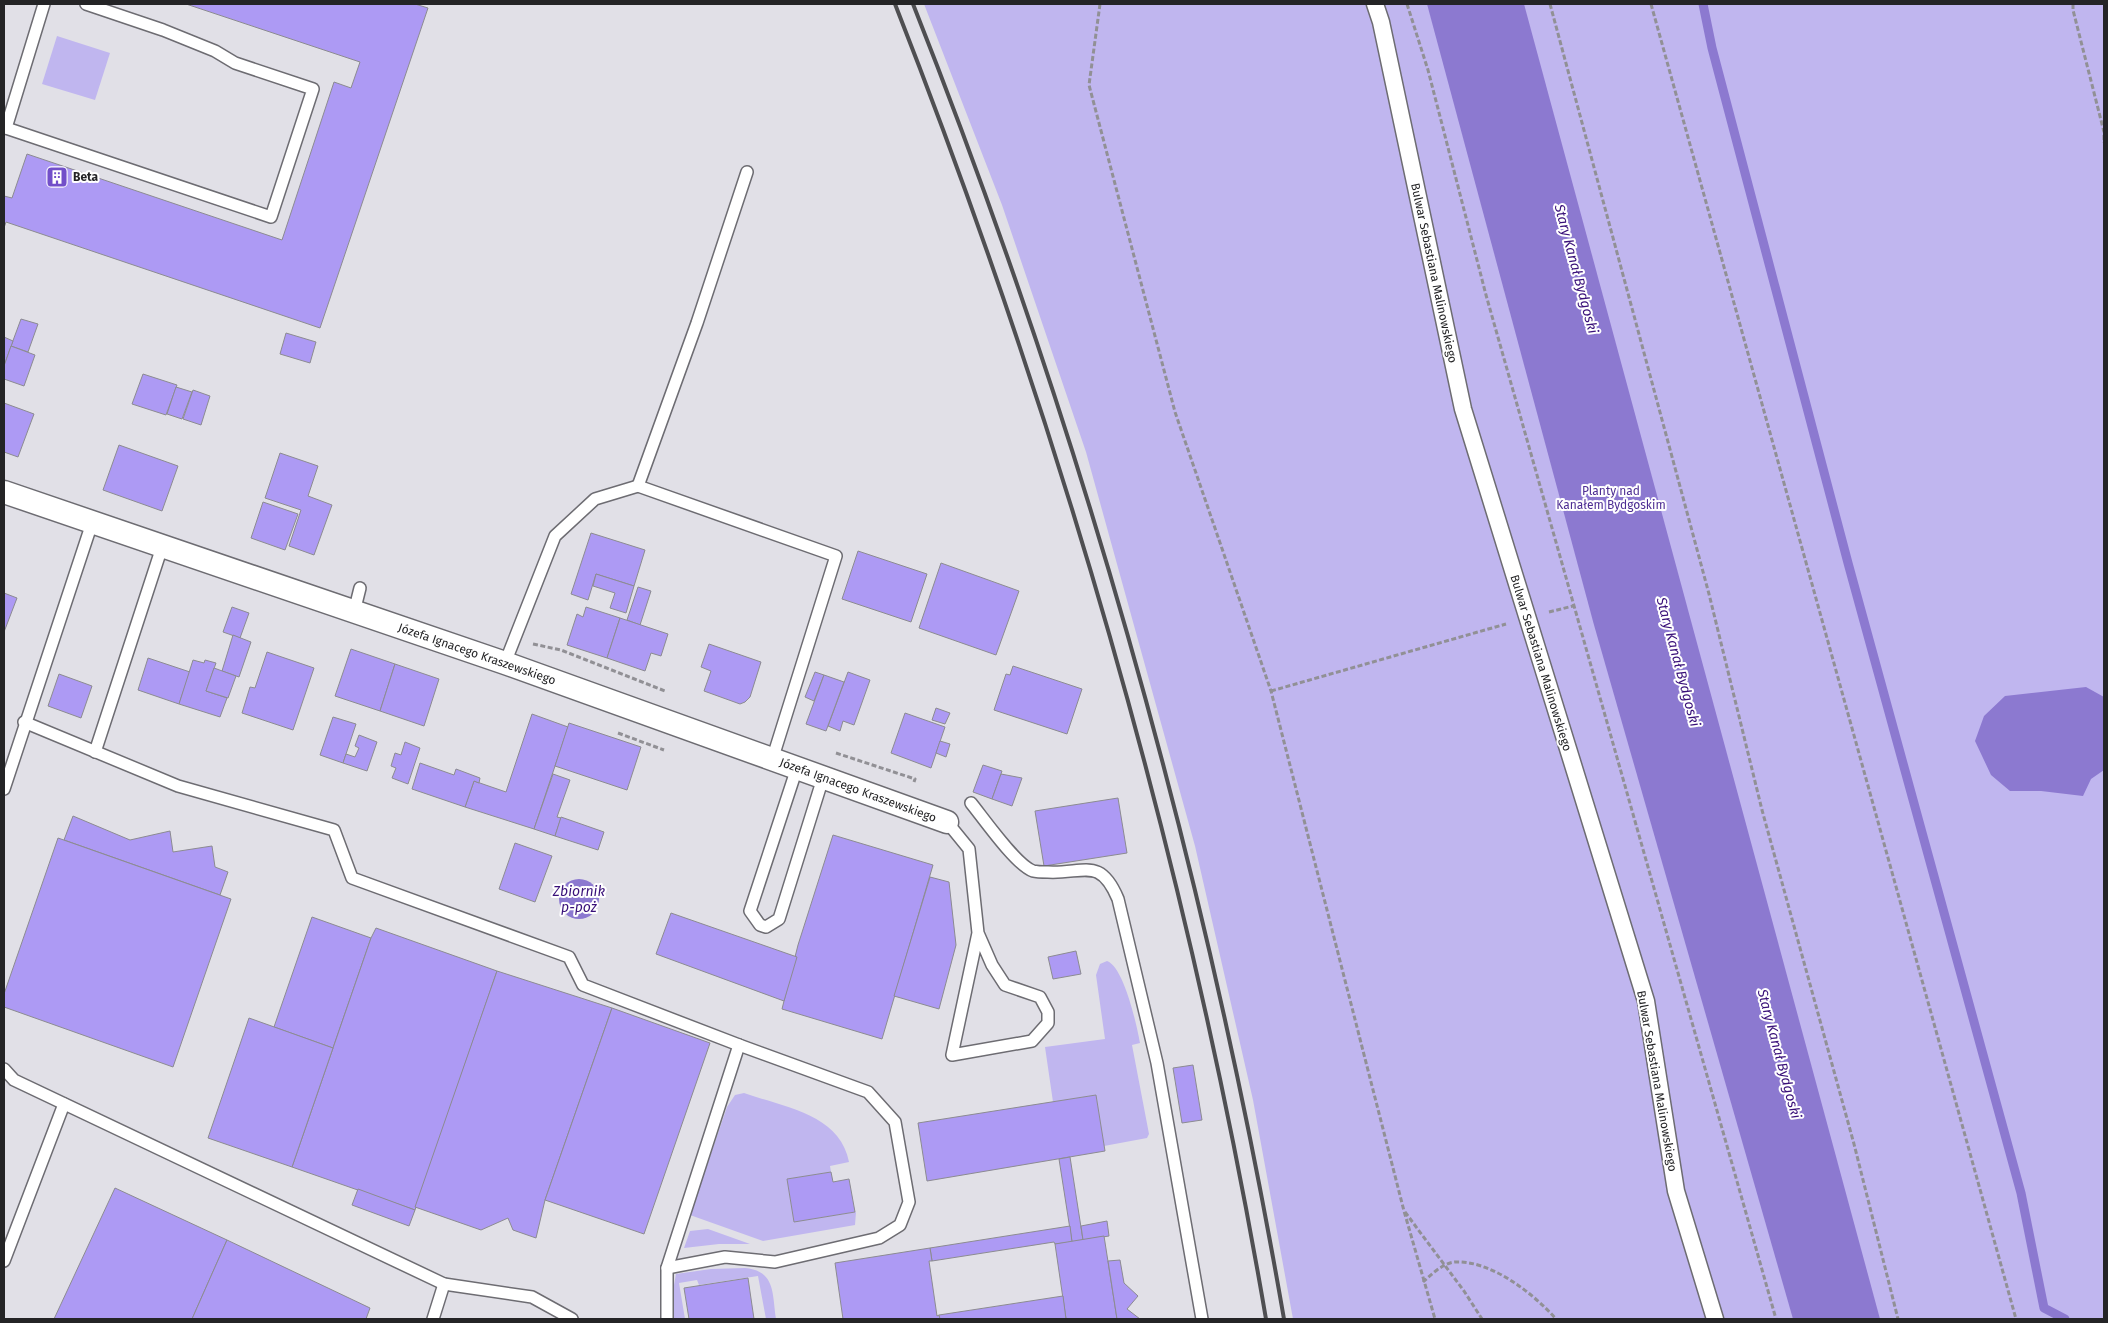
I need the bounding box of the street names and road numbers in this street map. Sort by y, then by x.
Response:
street label: Bulwar Sebastiana Malinowskiego [1408,182,1460,364]
street label: Bulwar Sebastiana Malinowskiego [1507,573,1575,753]
street label: Józefa Ignacego Kraszewskiego [396,620,558,688]
street label: Józefa Ignacego Kraszewskiego [778,755,938,825]
street label: Bulwar Sebastiana Malinowskiego [1634,989,1680,1173]

